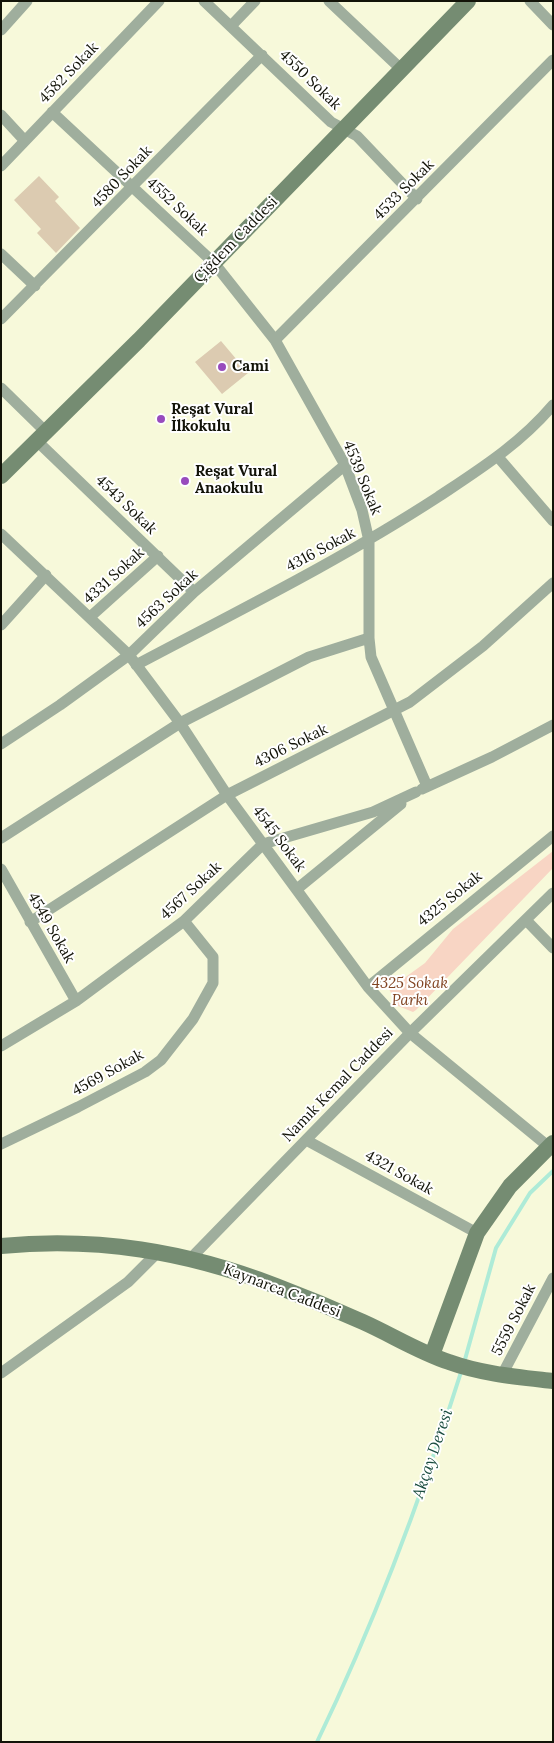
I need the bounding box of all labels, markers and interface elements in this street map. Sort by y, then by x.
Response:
street label: 4582 Sokak [35,39,103,107]
street label: 4550 Sokak [275,46,345,114]
street label: 4580 Sokak [88,142,156,212]
street label: 4533 Sokak [370,156,438,224]
street label: 4552 Sokak [142,174,212,240]
street label: Çiğdem Caddesi [190,193,282,287]
place label: Cami [232,358,269,376]
marker: Cami [216,361,228,373]
place label: Reşat Vural İlkokulu [171,401,253,436]
marker: Reşat Vural İlkokulu [155,413,167,425]
street label: 4539 Sokak [339,438,385,518]
place label: Reşat Vural Anaokulu [195,463,277,498]
street label: 4543 Sokak [92,471,160,539]
marker: Reşat Vural Anaokulu [179,475,191,487]
street label: 4316 Sokak [283,524,359,576]
street label: 4331 Sokak [80,544,148,608]
street label: 4563 Sokak [132,566,202,632]
street label: 4306 Sokak [251,720,331,772]
street label: 4545 Sokak [248,803,310,875]
street label: 4567 Sokak [157,858,225,924]
street label: 4325 Sokak [414,868,486,930]
street label: 4549 Sokak [24,890,78,966]
park label: 4325 Sokak Parkı [372,975,448,1010]
street label: Namık Kemal Caddesi [279,1024,397,1146]
street label: 4569 Sokak [69,1046,147,1100]
street label: 4321 Sokak [362,1147,436,1199]
street label: Kaynarca Caddesi [221,1260,343,1322]
street label: 5559 Sokak [488,1281,540,1359]
water label: Akçay Deresi [409,1407,457,1501]

